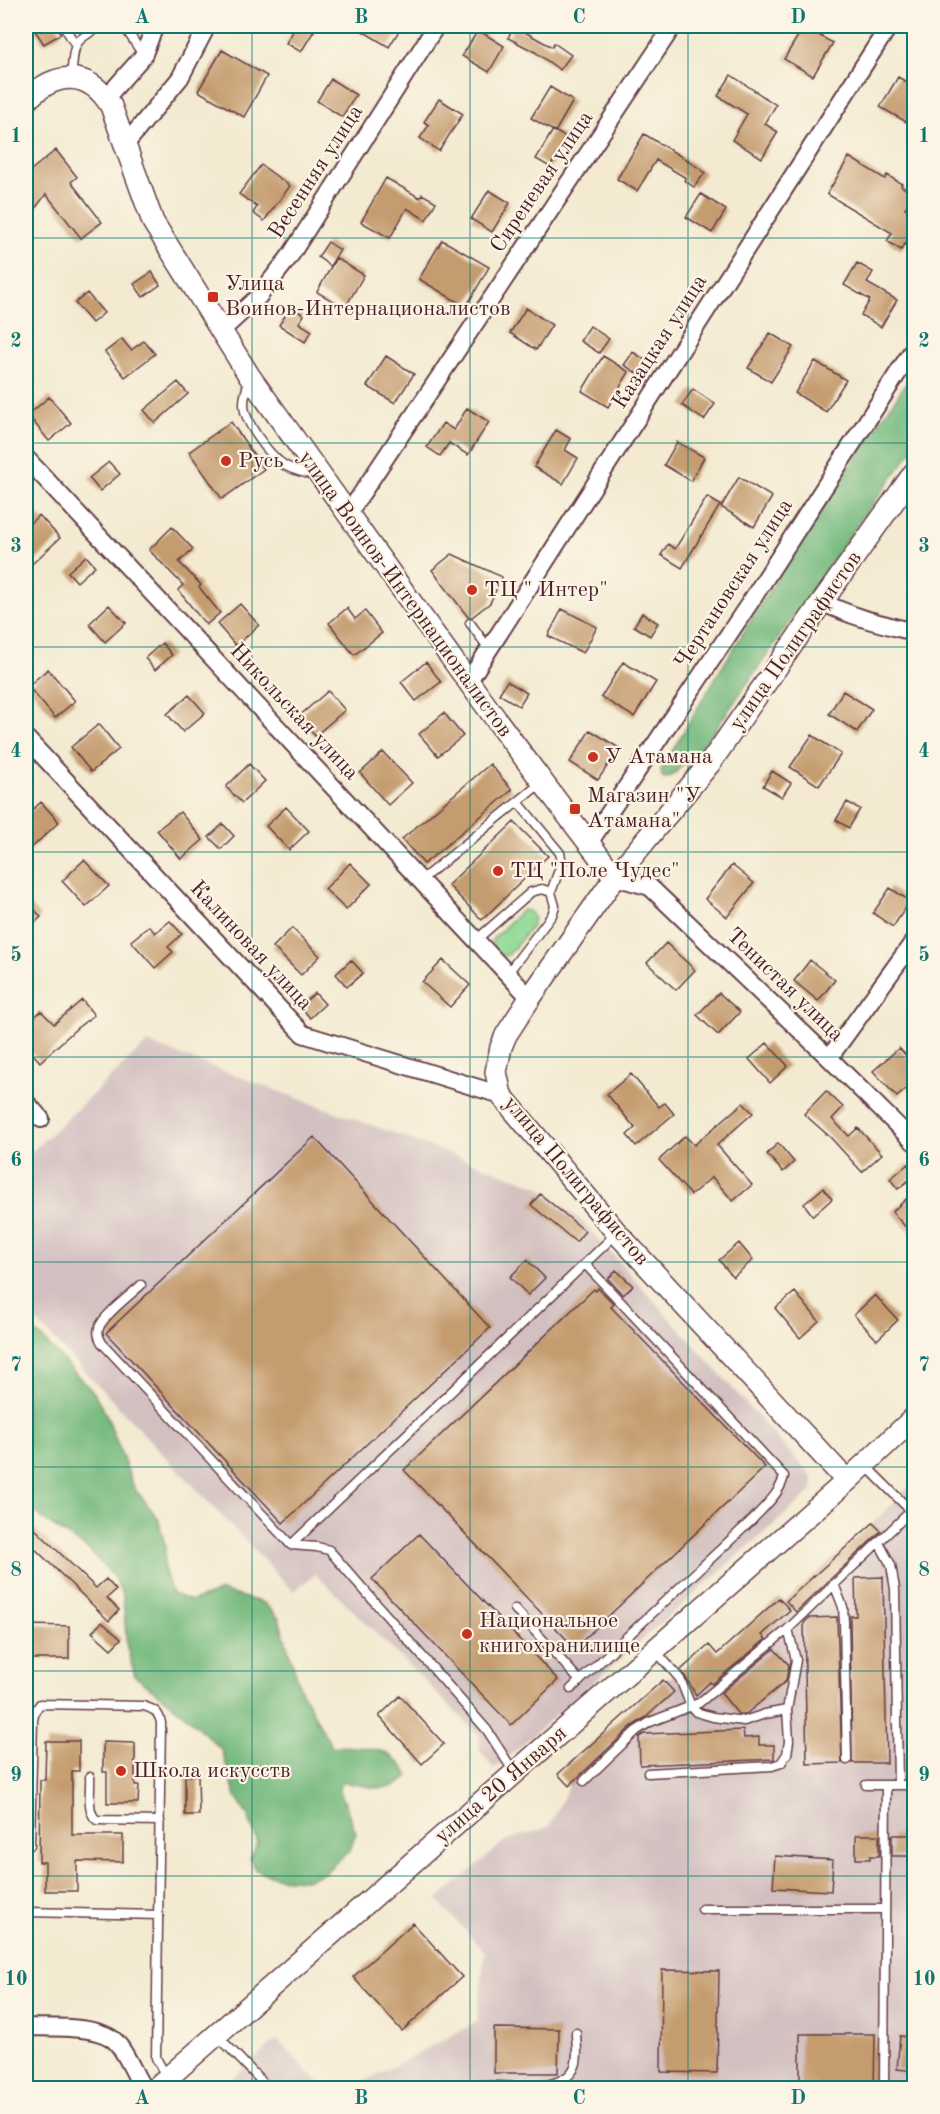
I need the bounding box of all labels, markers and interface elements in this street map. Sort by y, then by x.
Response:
text: A [134,8,150,28]
text: B [354,8,368,28]
text: C [572,8,586,28]
text: D [790,8,806,28]
street label: Весенняя улица [265,101,367,243]
street label: Сиреневая улица [487,107,597,257]
text: 1 [10,127,22,147]
text: 1 [918,127,930,147]
street label: Казацкая улица [609,271,712,413]
place label: Улица Воинов-Интернационалистов [225,273,511,320]
marker: Улица Воинов-Интернационалистов [206,290,220,304]
text: 2 [10,332,22,352]
text: 2 [918,332,930,352]
street label: улица Воинов-Интернационалистов [294,447,516,741]
place label: Русь [238,450,283,472]
marker: Русь [219,454,233,468]
street label: Чертановская улица [671,495,797,673]
text: 3 [10,537,22,557]
text: 3 [918,537,930,557]
street label: улица Полиграфистов [726,547,866,735]
place label: ТЦ " Интер" [484,579,608,601]
marker: ТЦ " Интер" [465,583,479,597]
street label: Никольская улица [225,639,363,785]
text: 4 [10,742,22,762]
text: 4 [918,742,930,762]
place label: У Атамана [605,746,713,768]
marker: У Атамана [586,750,600,764]
place label: Магазин "У Атамана" [587,785,701,832]
marker: Магазин "У Атамана" [568,802,582,816]
place label: ТЦ "Поле Чудес" [510,860,680,882]
marker: ТЦ "Поле Чудес" [491,864,505,878]
street label: Калиновая улица [186,877,316,1015]
street label: Тенистая улица [722,924,848,1046]
text: 5 [10,945,22,966]
text: 5 [918,945,930,966]
street label: улица Полиграфистов [499,1092,653,1270]
text: 6 [10,1151,22,1171]
text: 6 [918,1151,930,1171]
text: 7 [10,1356,22,1376]
text: 7 [918,1356,930,1376]
text: 8 [10,1561,22,1581]
text: 8 [918,1561,930,1581]
place label: Национальное книгохранилище [479,1610,640,1657]
marker: Национальное книгохранилище [460,1627,474,1641]
street label: улица 20 Января [431,1722,571,1848]
place label: Школа искусств [133,1760,291,1782]
marker: Школа искусств [114,1764,128,1778]
text: 9 [10,1766,22,1786]
text: 9 [918,1766,930,1786]
text: 10 [4,1970,28,1990]
text: 10 [912,1970,936,1990]
text: A [134,2089,150,2109]
text: B [354,2089,368,2109]
text: C [572,2089,586,2109]
text: D [790,2089,806,2109]

